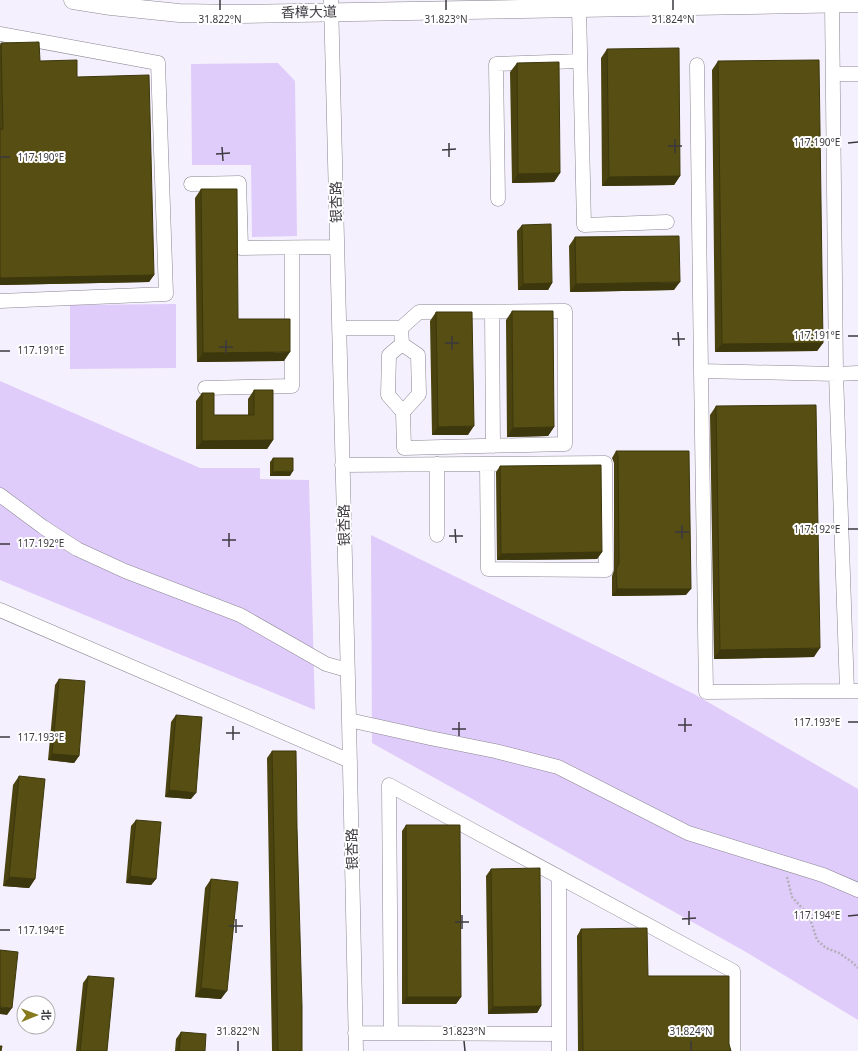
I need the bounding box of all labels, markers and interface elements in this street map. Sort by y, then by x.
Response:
street label: 香樟大道 [281,2,337,21]
text: 31.822°N [198,12,242,26]
text: 31.823°N [424,12,468,26]
text: 31.824°N [651,12,695,26]
text: 117.190°E [794,135,840,149]
text: 117.190°E [18,150,64,164]
street label: 银杏路 [326,181,345,223]
text: 117.191°E [794,328,840,342]
text: 117.191°E [18,343,64,357]
street label: 银杏路 [334,504,353,546]
text: 117.192°E [794,522,840,536]
text: 117.192°E [18,536,64,550]
text: 117.193°E [794,715,840,729]
text: 117.193°E [18,730,64,744]
street label: 银杏路 [342,828,361,870]
text: 117.194°E [794,908,840,922]
text: 117.194°E [18,923,64,937]
north arrow [16,995,56,1035]
text: 北 [39,1009,54,1020]
text: 31.822°N [216,1024,260,1038]
text: 31.823°N [442,1024,486,1038]
text: 31.824°N [669,1024,713,1038]

